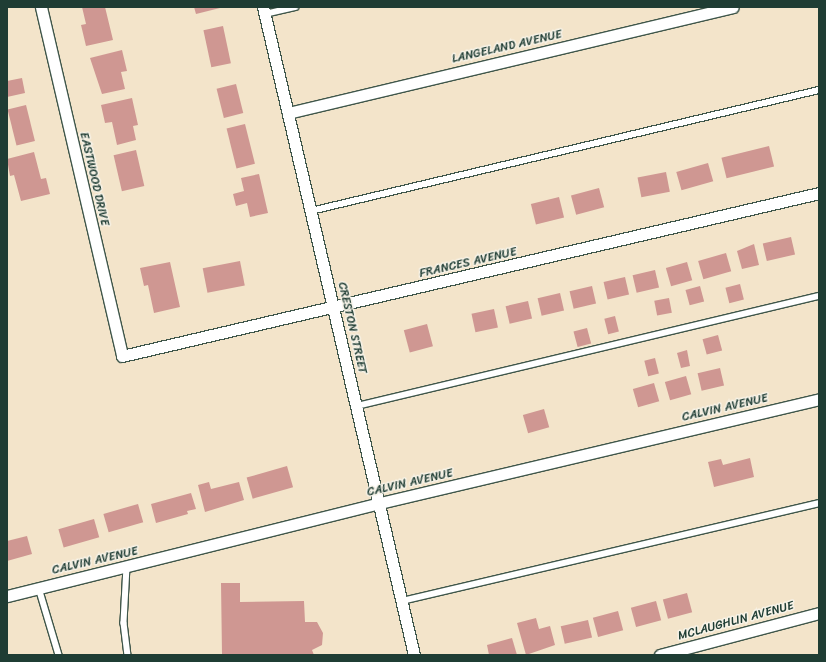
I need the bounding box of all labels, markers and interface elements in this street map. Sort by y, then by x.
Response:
street label: LANGELAND AVENUE [451,27,563,67]
street label: EASTWOOD DRIVE [76,130,112,228]
street label: FRANCES AVENUE [418,245,518,281]
street label: CRESTON STREET [334,280,370,376]
street label: CALVIN AVENUE [681,391,769,425]
street label: CALVIN AVENUE [366,466,454,500]
street label: CALVIN AVENUE [51,544,139,578]
street label: MCLAUGHLIN AVENUE [676,599,796,643]

